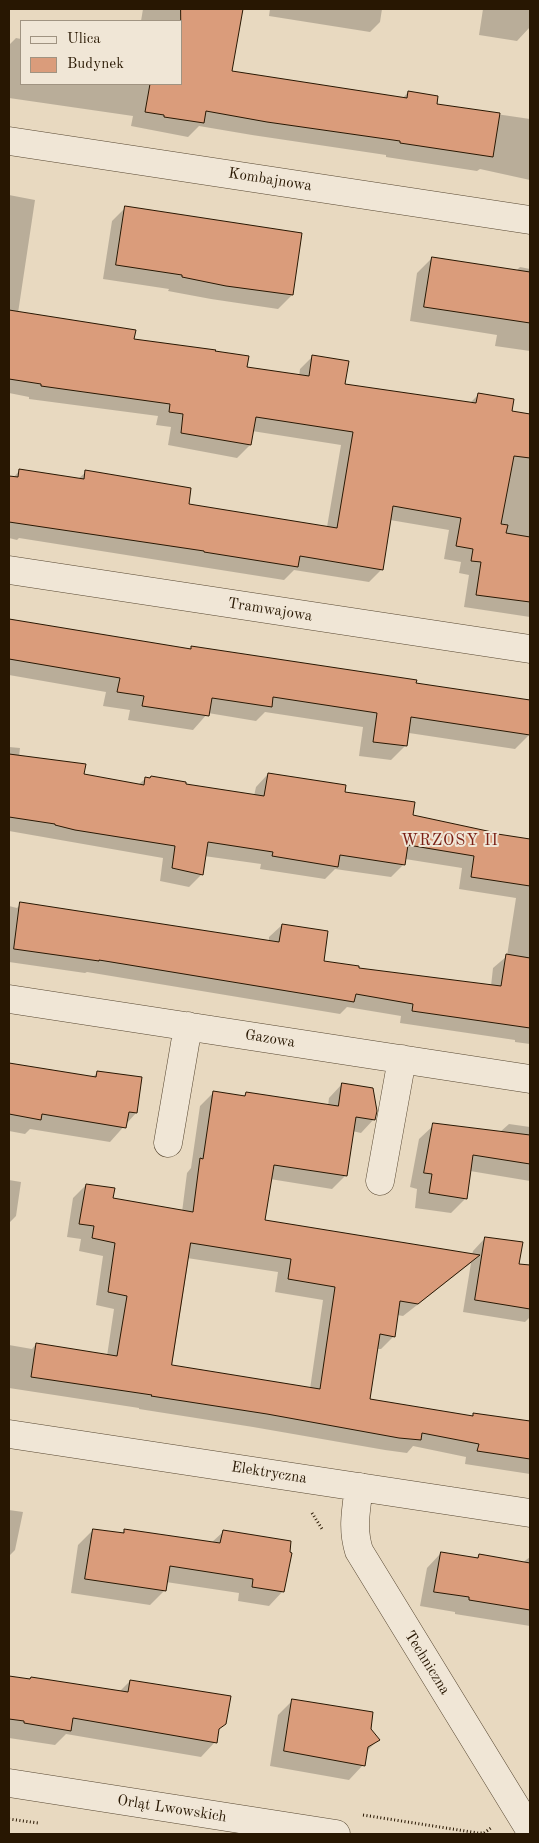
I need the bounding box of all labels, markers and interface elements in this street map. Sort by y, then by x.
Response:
legend [20,20,182,85]
text: Ulica [67,32,101,47]
text: Budynek [67,57,124,72]
street label: Kombajnowa [227,165,313,195]
street label: Tramwajowa [226,594,314,626]
district label: WRZOSY II [400,831,500,851]
street label: Gazowa [244,1026,296,1052]
street label: Elektryczna [230,1458,308,1488]
street label: Techniczna [400,1628,454,1698]
street label: Orląt Lwowskich [116,1791,228,1827]

